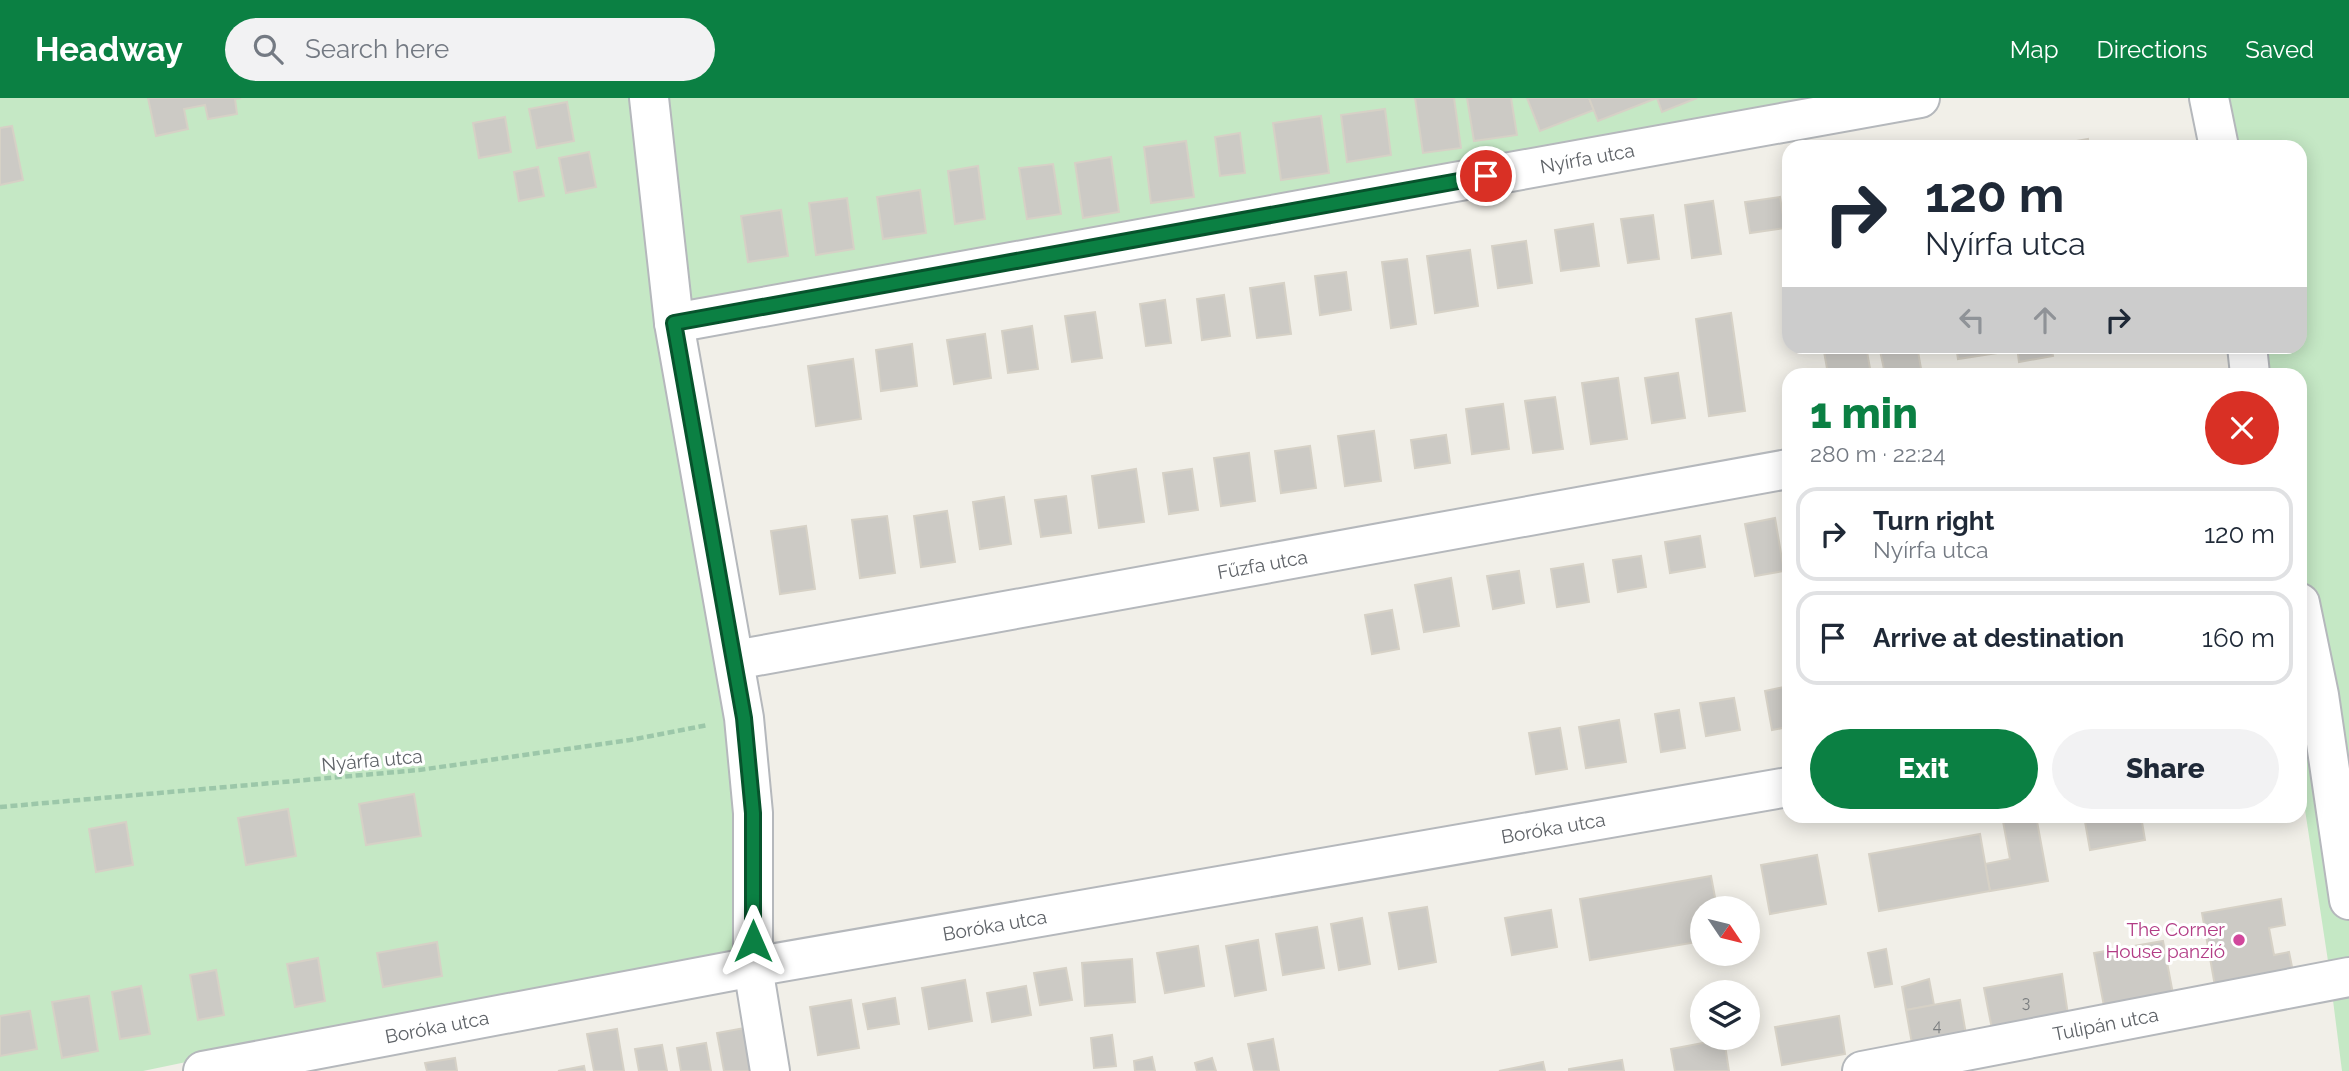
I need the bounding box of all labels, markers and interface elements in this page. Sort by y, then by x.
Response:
search box [225,18,715,81]
text: Headway [35,30,183,69]
icon: search [249,30,287,68]
text: Search here [305,34,449,64]
text: Map [2010,35,2059,64]
text: Directions [2097,35,2207,64]
text: Saved [2245,35,2314,64]
street label: Nyírfa utca [1538,139,1636,177]
pin [1456,146,1516,206]
icon: arrive [1467,157,1505,195]
text: 120 m [1925,166,2064,223]
icon: right [1810,168,1901,259]
text: Nyírfa utca [1925,225,2086,262]
icon: left [1953,301,1991,339]
icon: ahead [2026,301,2064,339]
icon: right [2099,301,2137,339]
text: 1 min [1810,389,1918,438]
button: close [2205,391,2279,465]
text: 280 m · 22:24 [1810,440,1946,467]
text: Turn right [1873,506,1994,536]
icon: right [1814,515,1852,553]
text: 120 m [2204,519,2275,549]
text: Nyírfa utca [1873,536,1989,563]
street label: Fűzfa utca [1216,545,1309,583]
icon: arrive [1814,619,1852,657]
text: Arrive at destination [1873,623,2124,653]
text: 160 m [2202,623,2275,653]
button: Exit [1810,729,2038,809]
button: Share [2052,729,2279,809]
street label: Nyárfa utca [321,745,423,775]
street label: Boróka utca [1500,808,1607,848]
north arrow [1690,896,1760,966]
map controls [1690,896,1760,1050]
position arrow [716,904,790,978]
street label: Boróka utca [941,905,1048,945]
place label: The Corner House panzió [2105,918,2225,962]
marker: The Corner House panzió [2231,932,2247,948]
button: layers [1690,980,1760,1050]
house number: 3 [2022,993,2030,1012]
street label: Tulipán utca [2051,1003,2160,1045]
street label: Boróka utca [383,1006,491,1047]
house number: 4 [1933,1016,1942,1035]

